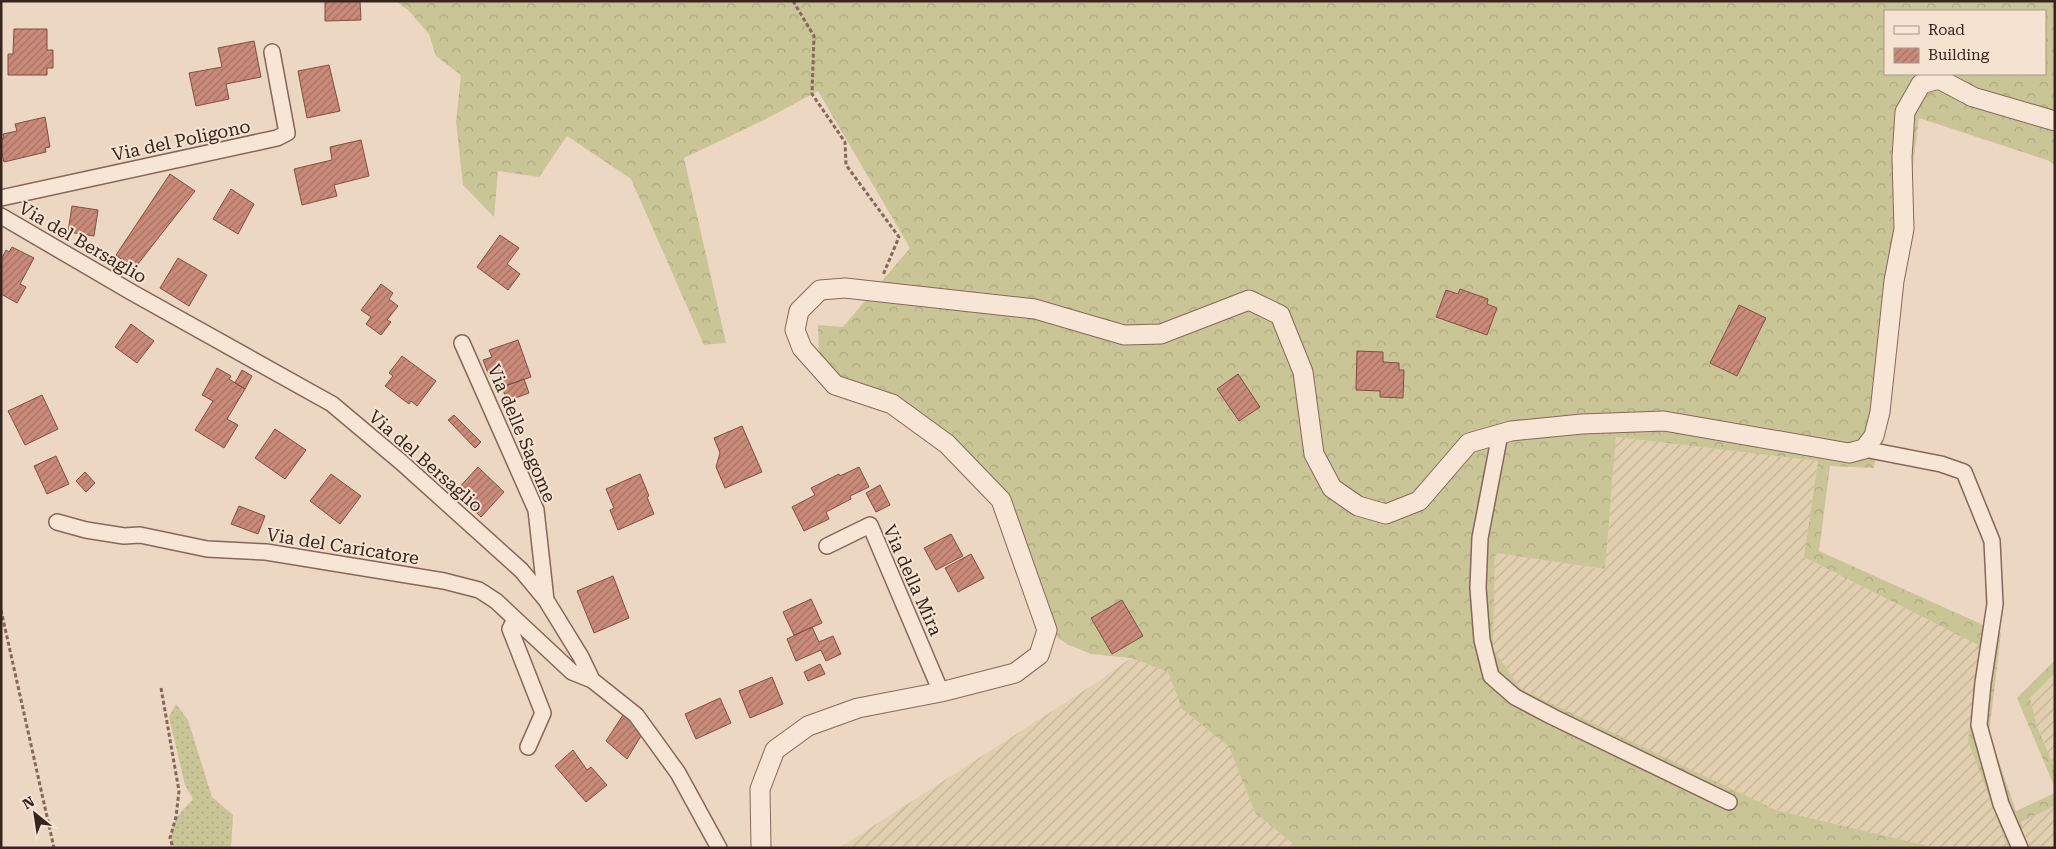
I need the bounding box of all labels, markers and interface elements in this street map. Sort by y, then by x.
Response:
legend [1884,10,2046,75]
text: Road [1928,21,1965,39]
text: Building [1928,46,1990,64]
street label: Via del Poligono [110,115,252,165]
street label: Via del Bersaglio [15,197,151,287]
street label: Via delle Sagome [483,361,561,505]
street label: Via del Bersaglio [365,406,487,516]
street label: Via della Mira [879,521,947,639]
street label: Via del Caricatore [265,524,421,568]
north arrow [10,789,60,839]
text: N [20,793,37,812]

